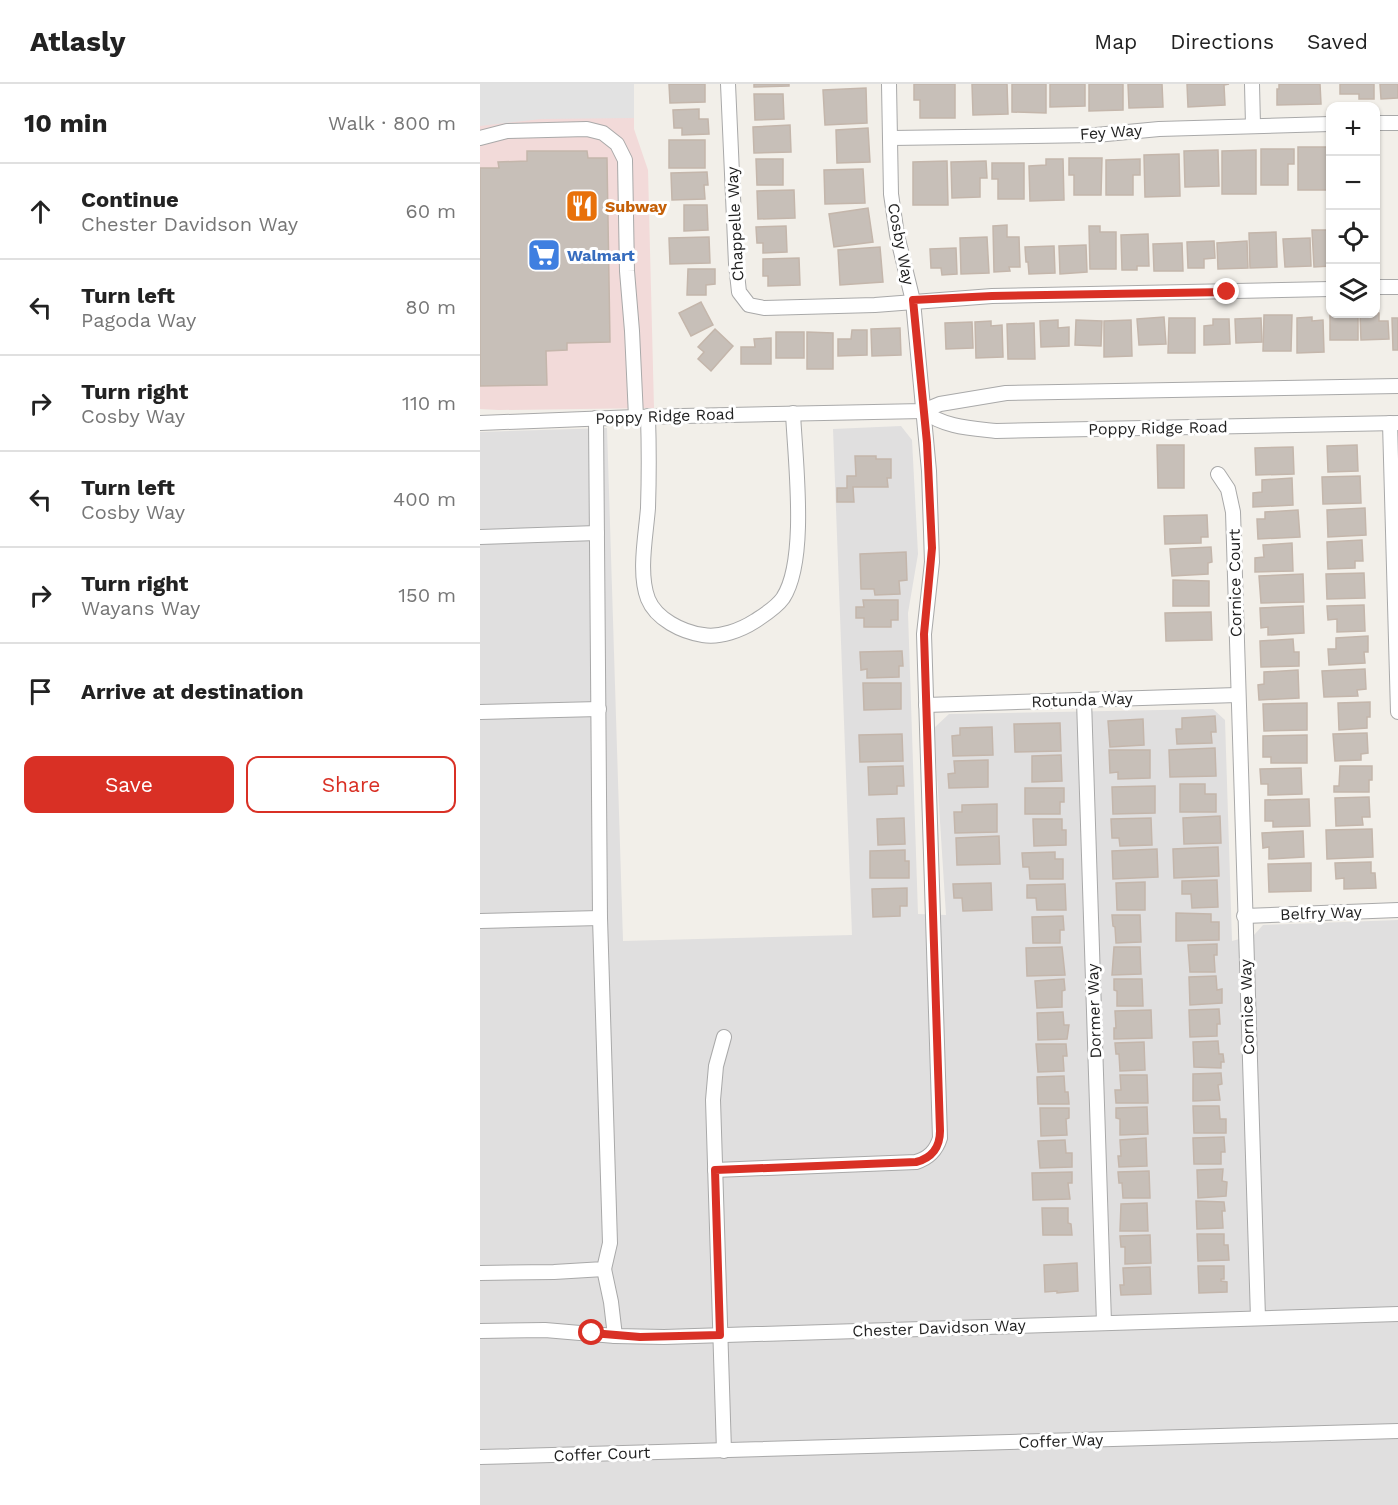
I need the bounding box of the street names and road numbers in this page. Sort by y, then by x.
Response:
street label: Fey Way [1079,120,1143,144]
street label: Chappelle Way [722,165,747,282]
street label: Cosby Way [884,201,918,287]
street label: Poppy Ridge Road [595,404,735,428]
street label: Poppy Ridge Road [1088,417,1228,439]
street label: Cornice Court [1225,528,1245,637]
street label: Rotunda Way [1031,689,1134,711]
street label: Belfry Way [1280,902,1363,924]
street label: Cornice Way [1236,958,1258,1055]
street label: Dormer Way [1083,962,1105,1059]
street label: Chester Davidson Way [852,1315,1027,1341]
street label: Coffer Way [1018,1430,1104,1452]
street label: Coffer Court [553,1443,651,1465]

